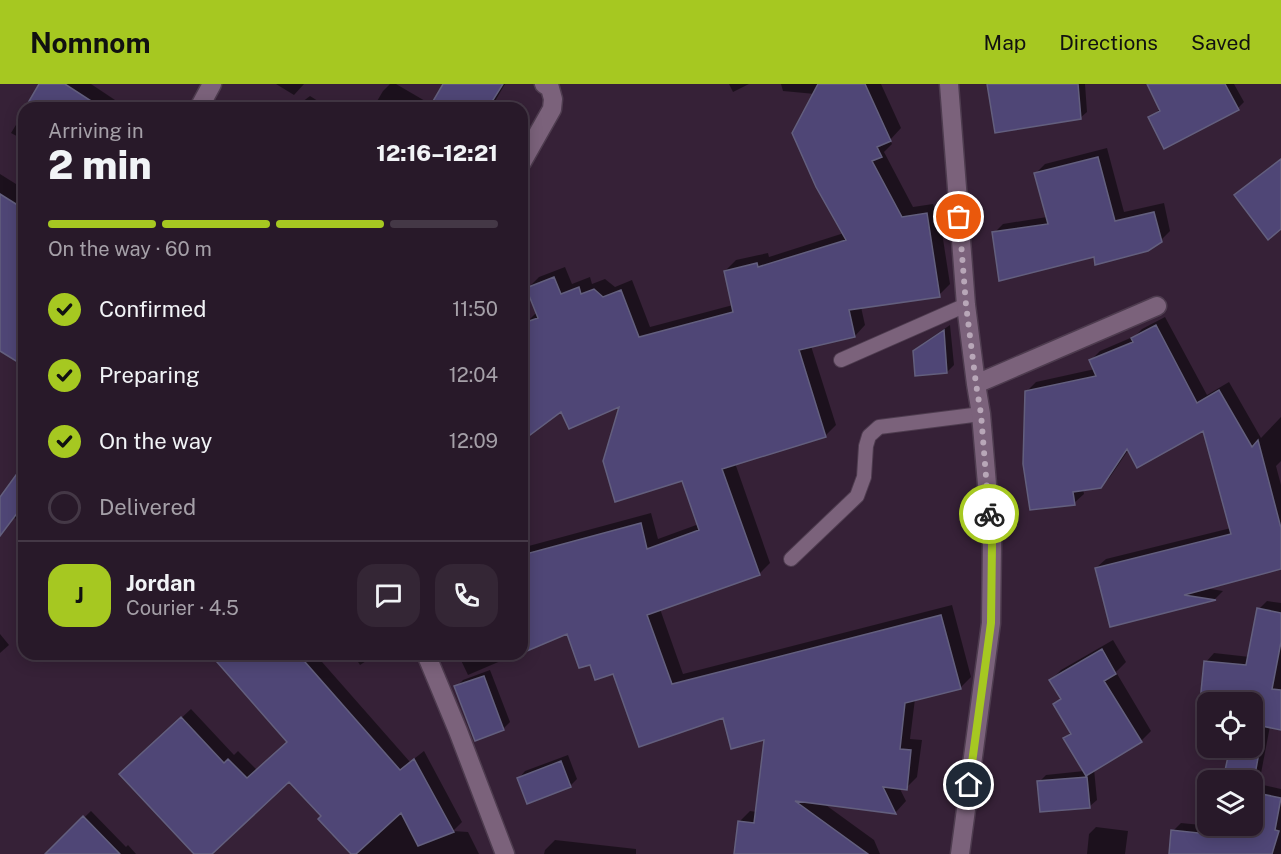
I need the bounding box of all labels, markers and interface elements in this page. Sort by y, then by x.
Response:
text: Nomnom [30,26,151,59]
text: Map [984,30,1026,55]
text: Directions [1059,30,1158,55]
text: Saved [1191,30,1251,55]
text: Arriving in [48,119,143,143]
text: 12:16–12:21 [376,140,498,166]
text: 2 min [48,142,152,188]
pin [933,191,984,242]
icon: bag [942,200,975,233]
text: On the way · 60 m [48,237,212,261]
icon: check [48,293,81,326]
text: Confirmed [99,296,206,322]
text: 11:50 [452,297,498,321]
icon: check [48,359,81,392]
text: Preparing [99,362,200,388]
text: 12:04 [449,363,498,387]
icon: check [48,425,81,458]
text: On the way [99,428,212,454]
text: 12:09 [449,429,498,453]
courier [959,484,1019,544]
text: Delivered [99,494,196,520]
icon: bike [973,498,1006,531]
button: chat [357,564,420,627]
button: phone [435,564,498,627]
text: Jordan [126,570,195,596]
text: J [75,582,84,608]
text: Courier · 4.5 [126,596,239,620]
map controls [1197,692,1263,836]
button: locate [1197,692,1263,758]
pin [943,759,994,810]
icon: home [952,768,985,801]
button: layers [1197,770,1263,836]

